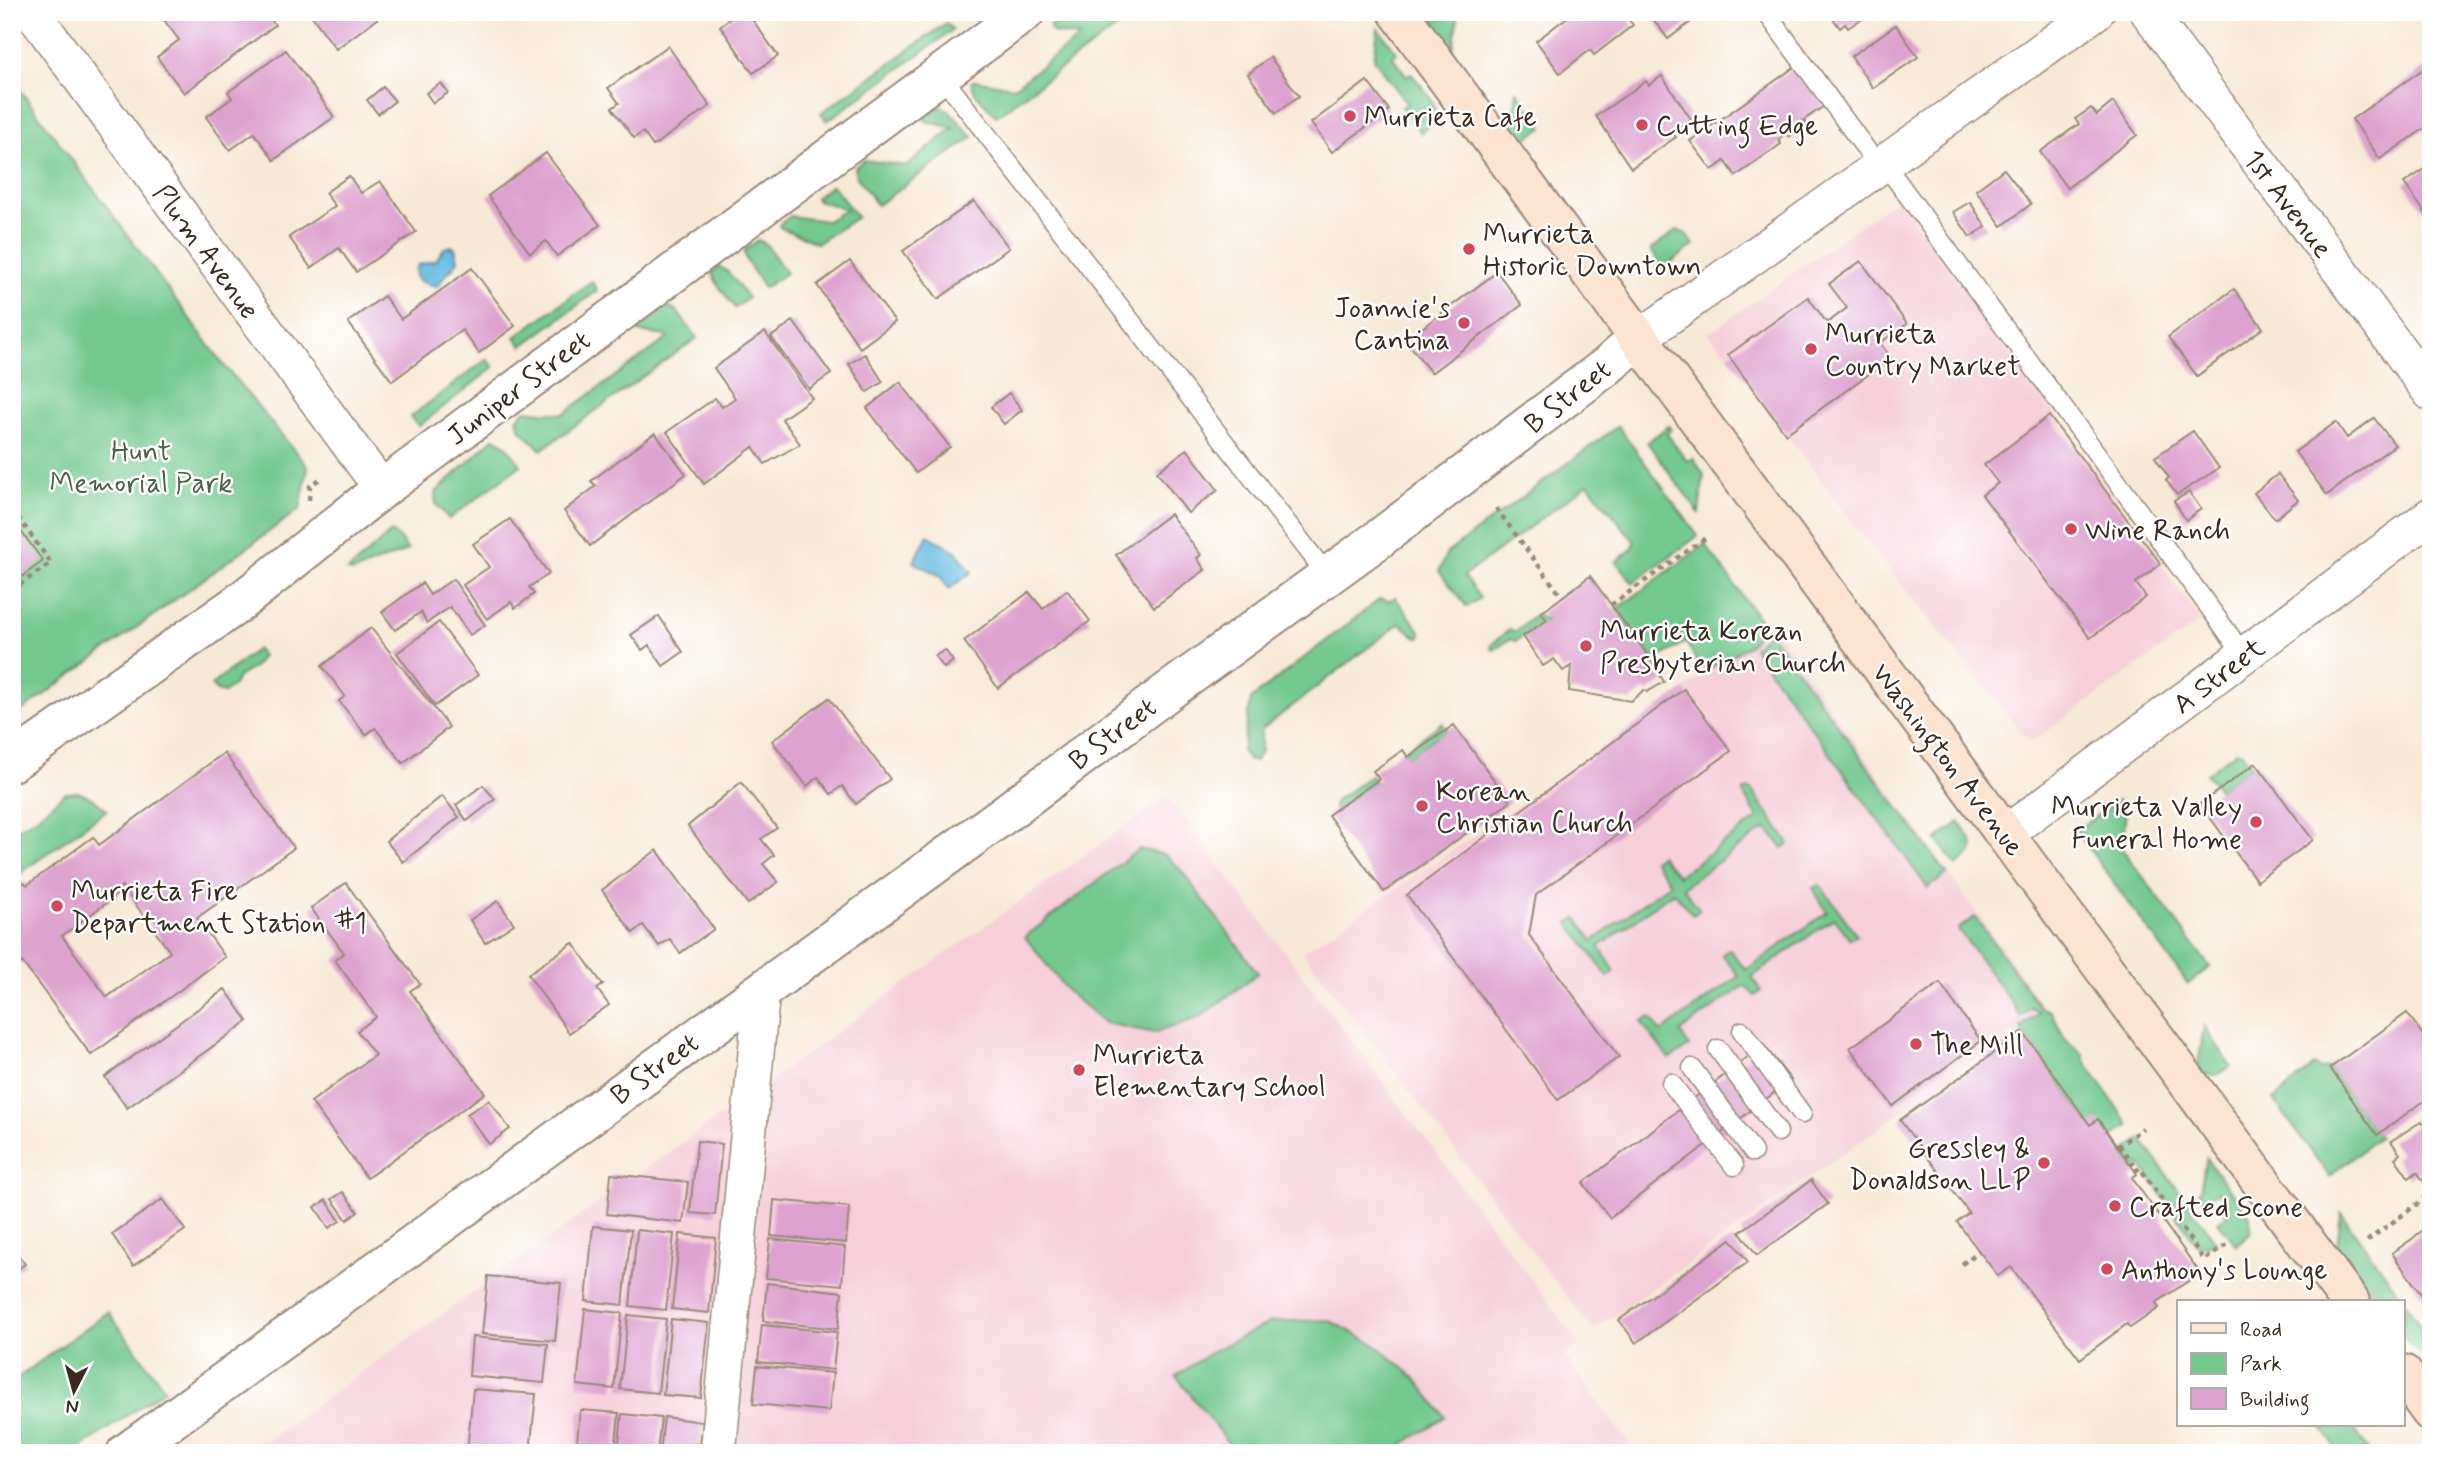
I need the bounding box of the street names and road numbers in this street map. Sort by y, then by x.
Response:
street label: 1st Avenue [2234,143,2340,266]
street label: Plum Avenue [143,177,267,328]
street label: Juniper Street [440,323,599,455]
street label: B Street [1517,352,1620,444]
street label: A Street [2166,630,2273,724]
street label: Washington Avenue [1860,656,2032,866]
street label: B Street [1062,690,1165,780]
street label: B Street [604,1025,707,1115]

